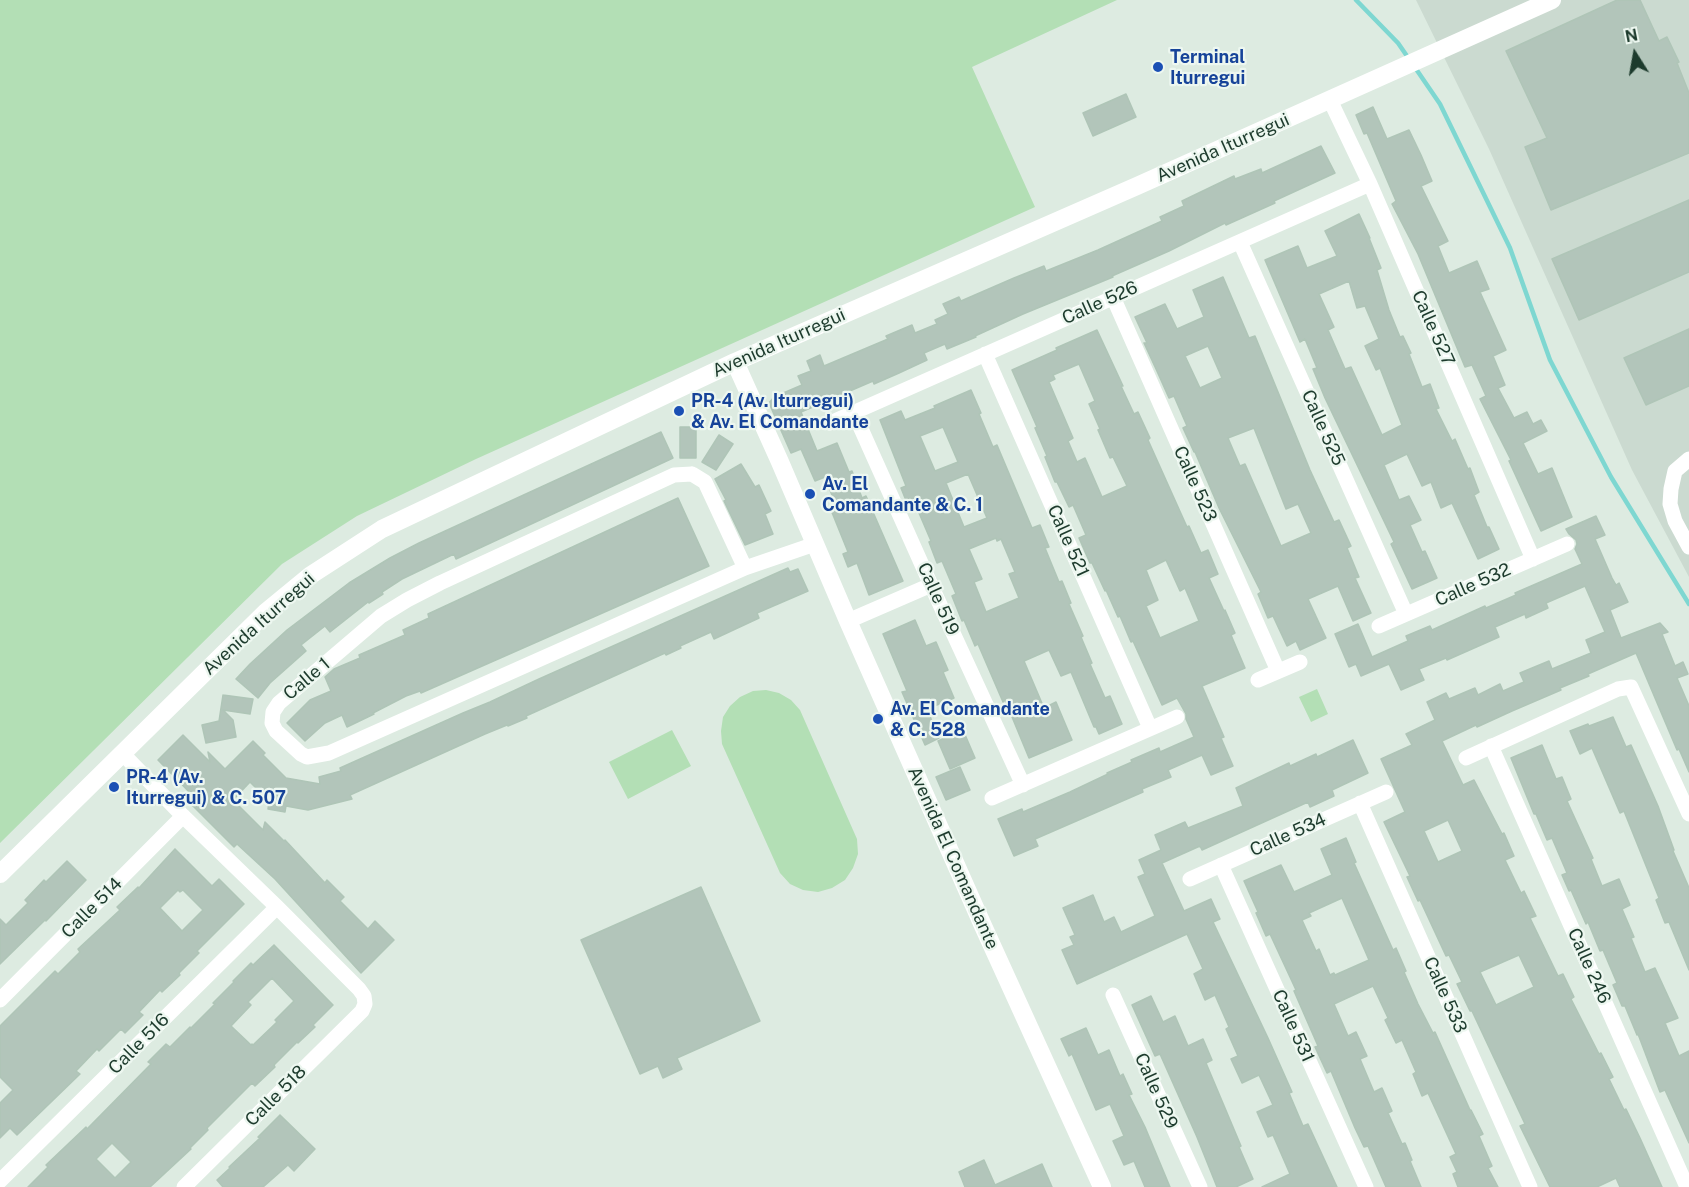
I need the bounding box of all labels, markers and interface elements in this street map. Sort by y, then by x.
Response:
north arrow [1605,24,1665,84]
text: N [1624,25,1639,46]
place label: Terminal Iturregui [1170,46,1245,88]
marker: Terminal Iturregui [1151,60,1165,74]
street label: Avenida Iturregui [1153,109,1293,187]
street label: Calle 526 [1059,277,1141,329]
street label: Calle 527 [1407,287,1459,369]
street label: Avenida Iturregui [709,304,849,382]
street label: Calle 525 [1297,387,1349,469]
place label: PR-4 (Av. Iturregui) & Av. El Comandante [691,390,869,432]
marker: PR-4 (Av. Iturregui) & Av. El Comandante [672,404,686,418]
street label: Calle 523 [1169,443,1221,525]
place label: Av. El Comandante & C. 1 [822,473,983,516]
marker: Av. El Comandante & C. 1 [803,487,817,501]
street label: Calle 521 [1043,502,1093,580]
street label: Calle 519 [912,559,964,639]
street label: Calle 532 [1432,559,1514,611]
street label: Avenida Iturregui [199,568,319,680]
street label: Calle 1 [279,653,335,705]
place label: Av. El Comandante & C. 528 [890,698,1050,740]
marker: Av. El Comandante & C. 528 [871,712,885,726]
street label: Avenida El Comandante [903,763,1003,953]
place label: PR-4 (Av. Iturregui) & C. 507 [126,766,286,808]
marker: PR-4 (Av. Iturregui) & C. 507 [107,780,121,794]
street label: Calle 534 [1247,809,1329,861]
street label: Calle 514 [57,873,127,943]
street label: Calle 246 [1563,925,1615,1007]
street label: Calle 533 [1419,954,1471,1036]
street label: Calle 531 [1267,986,1319,1066]
street label: Calle 516 [104,1009,174,1079]
street label: Calle 529 [1130,1050,1182,1132]
street label: Calle 518 [241,1061,311,1131]

